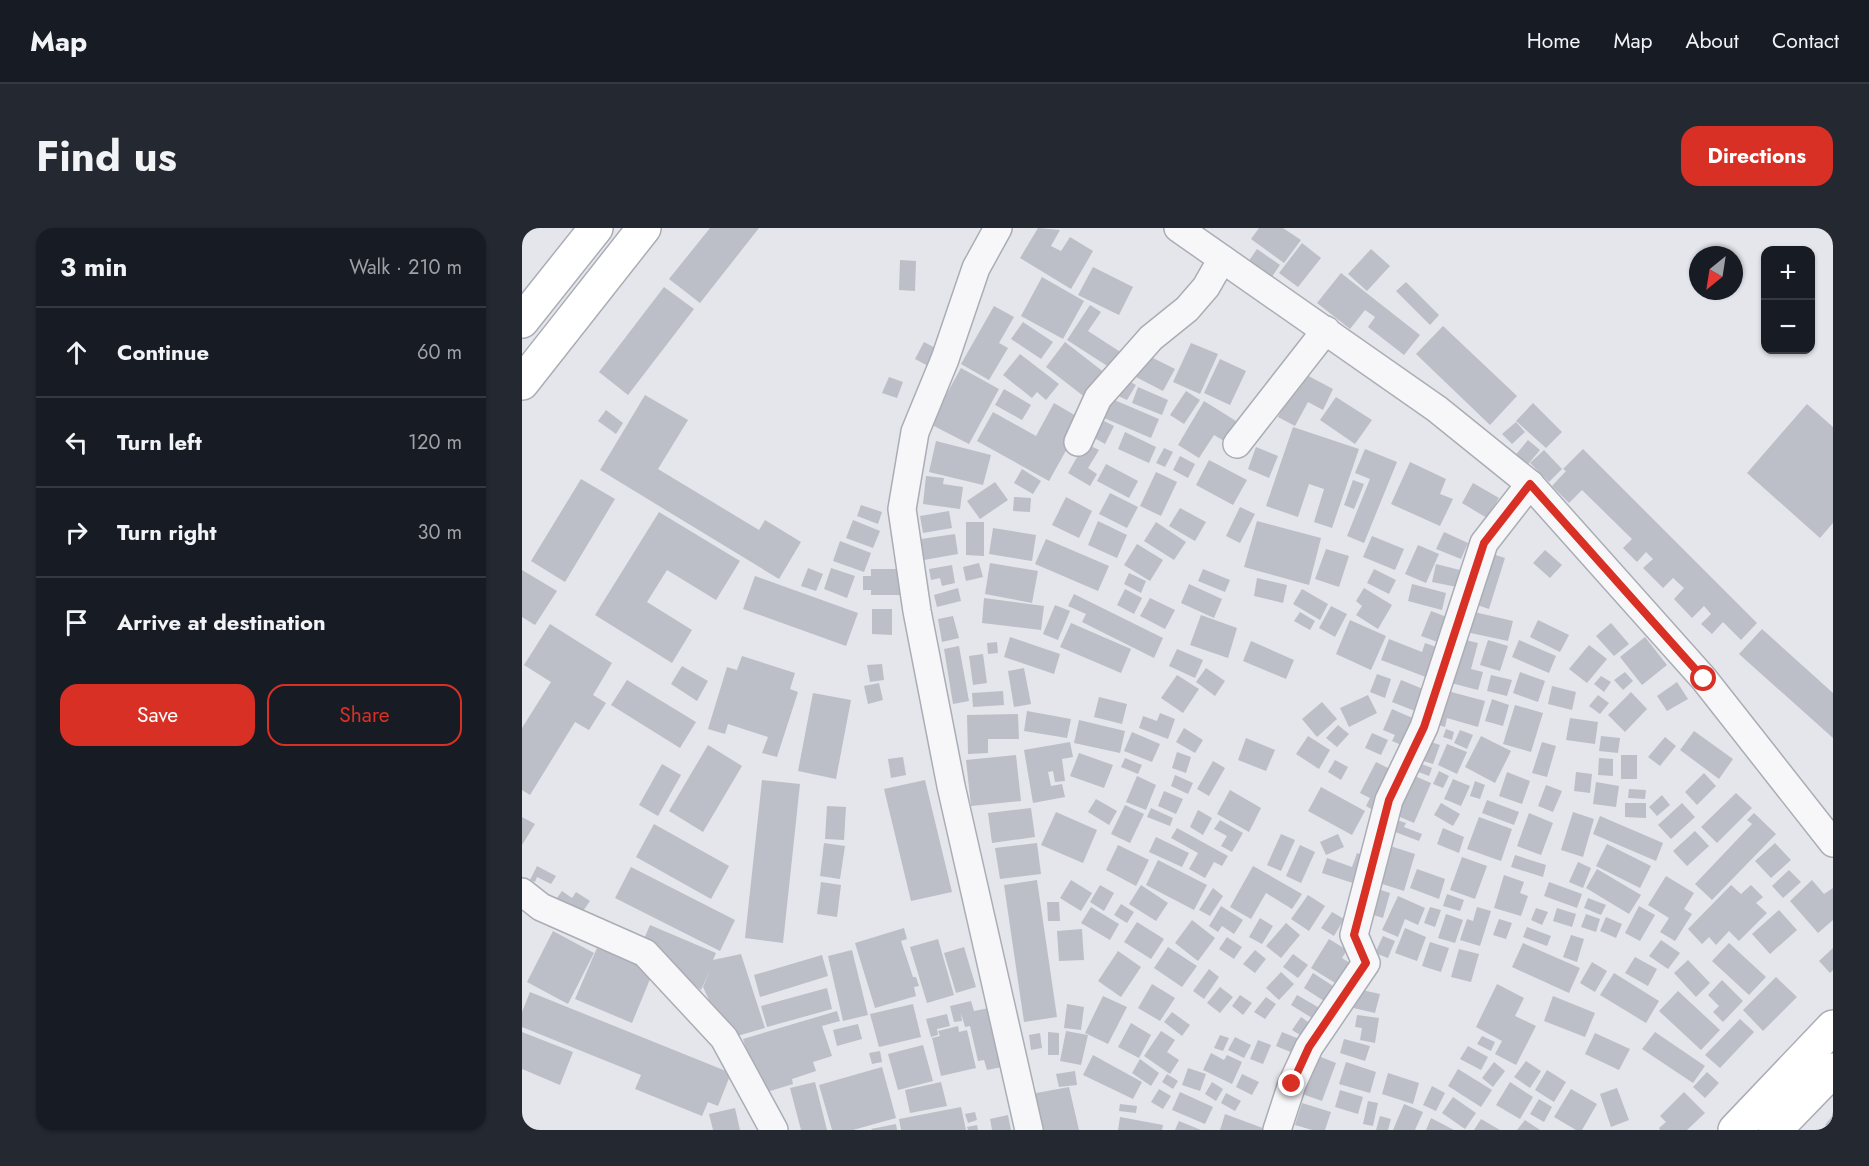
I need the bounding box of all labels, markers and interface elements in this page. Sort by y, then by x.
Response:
text: Map [30,21,87,62]
text: Home [1527,26,1580,56]
text: Map [1613,26,1653,56]
text: About [1686,26,1739,56]
text: Contact [1772,26,1839,56]
text: Find us [36,126,177,187]
button: Directions [1681,126,1833,186]
north arrow [1689,246,1743,300]
map controls [1761,246,1815,354]
button: + [1761,246,1815,300]
text: 3 min [60,248,127,286]
text: Walk · 210 m [349,253,462,282]
button: − [1761,300,1815,354]
icon: ahead [60,336,93,369]
text: Continue [117,336,209,368]
text: 60 m [417,338,462,367]
icon: left [60,426,93,459]
text: Turn left [117,426,202,458]
text: 120 m [408,428,462,457]
icon: right [60,516,93,549]
text: Turn right [117,516,217,548]
text: 30 m [417,518,462,547]
icon: arrive [60,606,93,639]
text: Arrive at destination [117,606,326,638]
route start [1690,665,1716,691]
button: Save [60,684,255,746]
button: Share [267,684,462,746]
route end [1278,1070,1304,1096]

